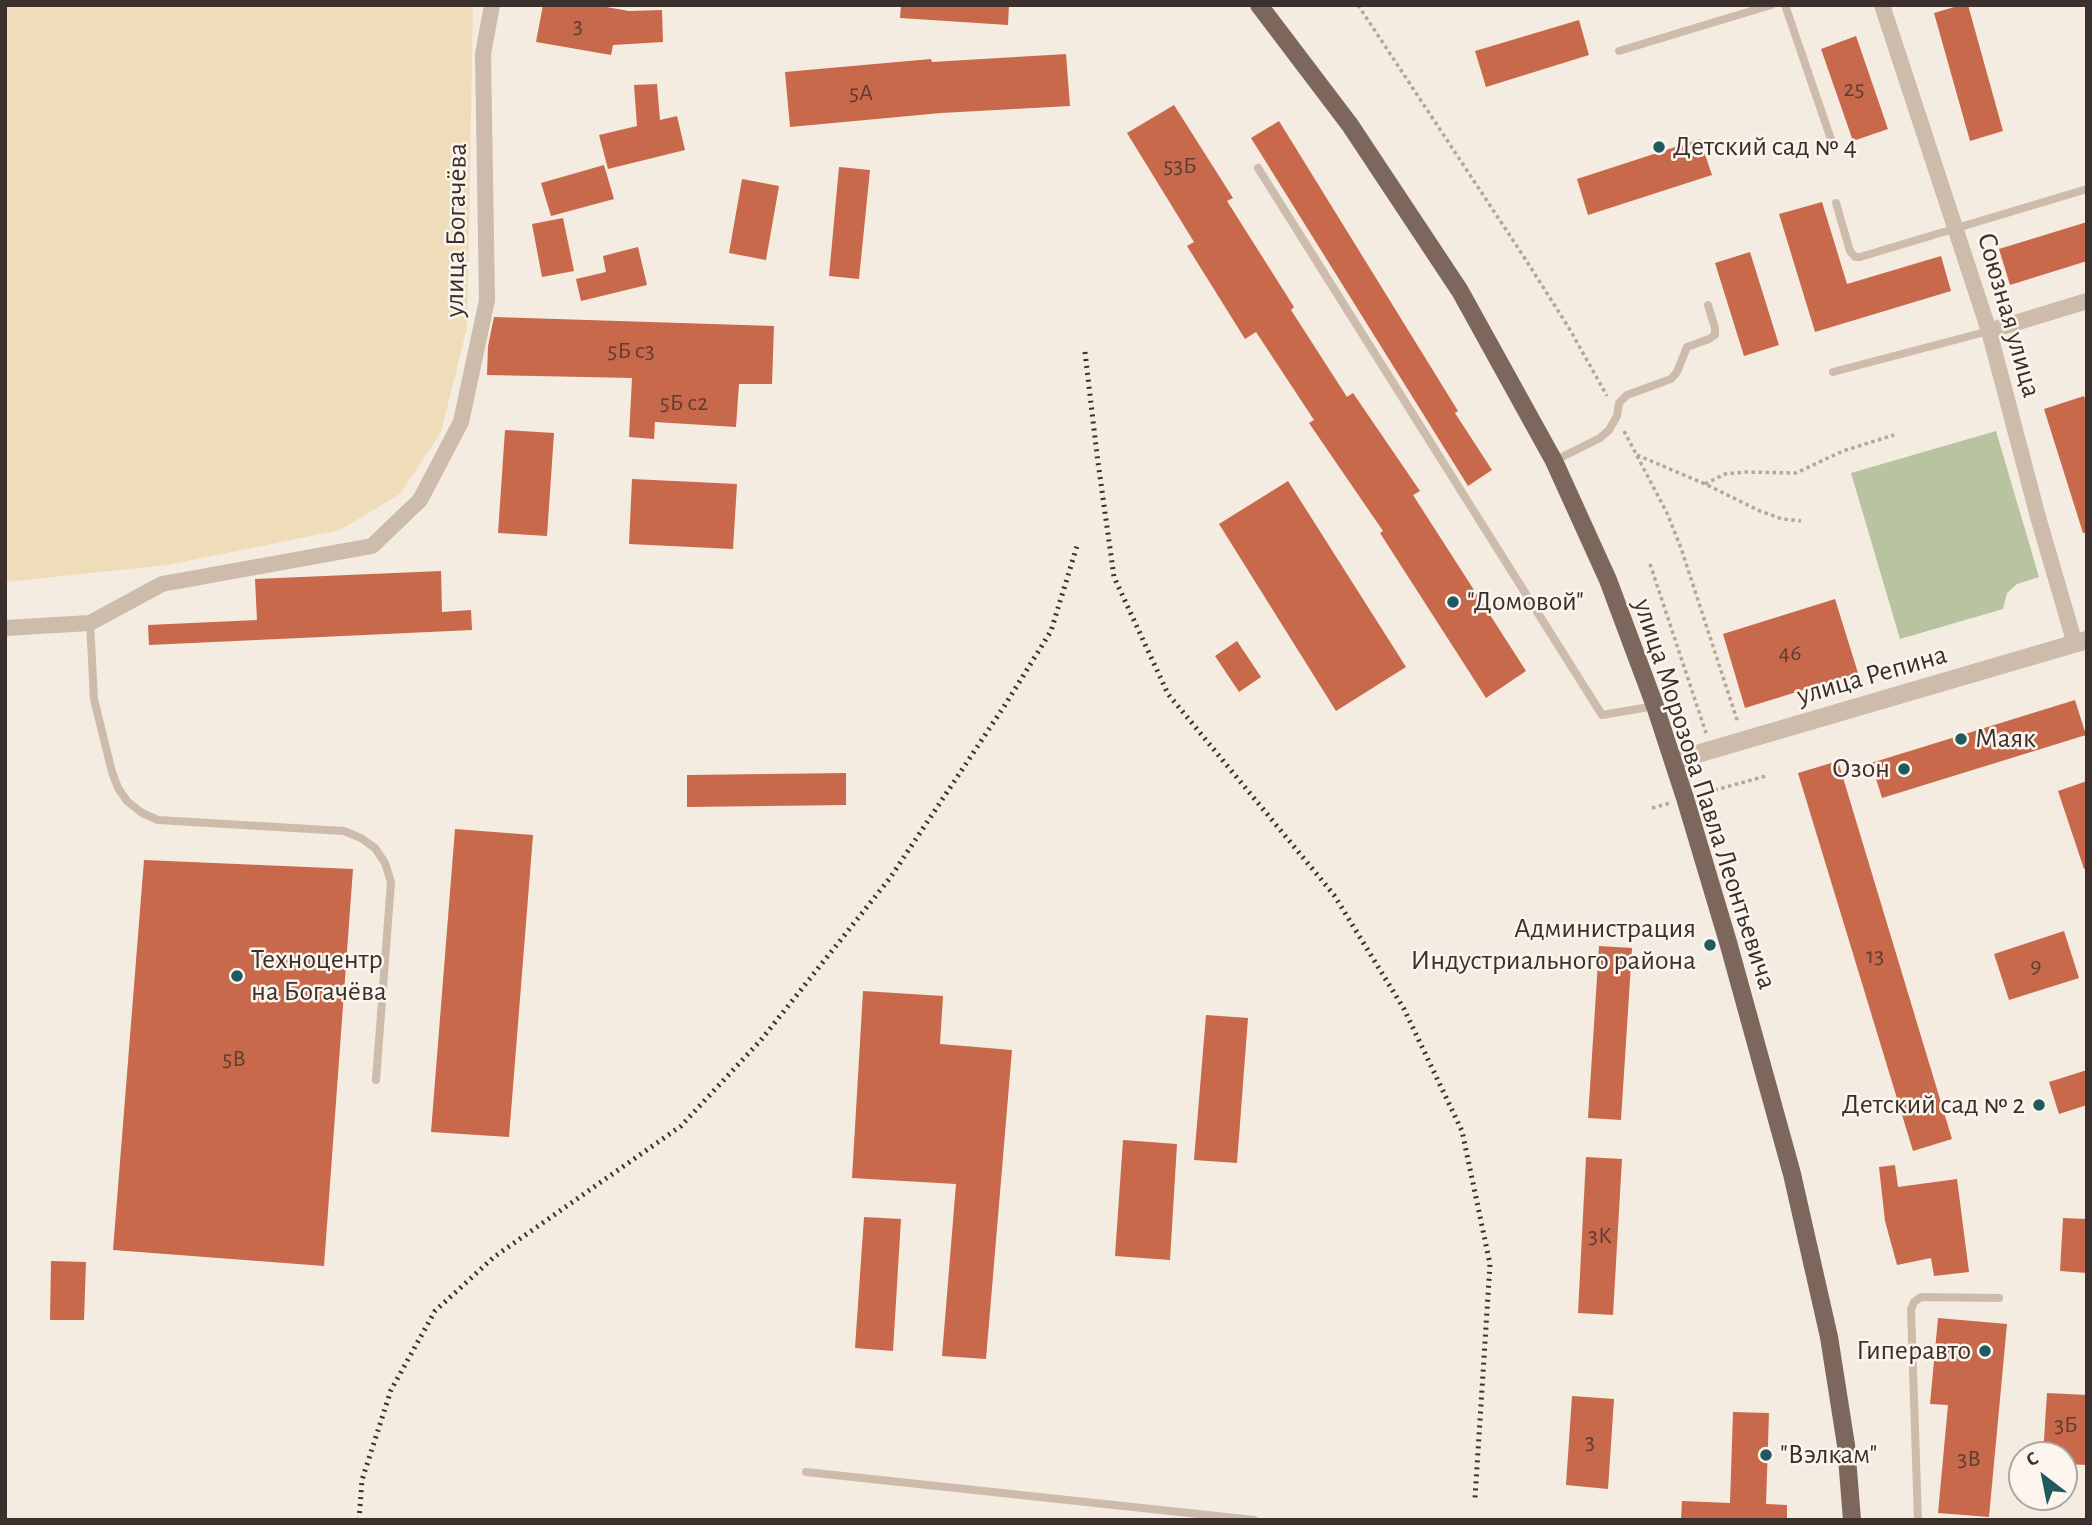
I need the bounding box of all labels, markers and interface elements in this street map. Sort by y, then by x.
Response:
house number: 3 [573,12,583,40]
house number: 25 [1844,75,1864,103]
house number: 5А [849,79,873,107]
place label: Детский сад № 4 [1673,130,1857,164]
marker: Детский сад № 4 [1651,139,1667,155]
street label: улица Богачёва [438,142,474,318]
house number: 53Б [1163,152,1197,180]
street label: Союзная улица [1969,229,2049,401]
house number: 5Б с3 [607,337,655,365]
house number: 5Б с2 [660,389,708,417]
place label: "Домовой" [1467,585,1584,619]
marker: "Домовой" [1445,594,1461,610]
street label: улица Морозова Павла Леонтьевича [1626,594,1784,994]
street label: улица Репина [1793,638,1951,712]
house number: 46 [1779,639,1801,667]
place label: Маяк [1975,722,2036,756]
marker: Маяк [1953,731,1969,747]
place label: Озон [1832,752,1890,786]
marker: Озон [1896,761,1912,777]
place label: Администрация Индустриального района [1411,912,1696,978]
marker: Администрация Индустриального района [1702,937,1718,953]
house number: 13 [1866,942,1884,970]
place label: Техноцентр на Богачёва [251,943,387,1009]
house number: 9 [2030,952,2042,980]
marker: Техноцентр на Богачёва [229,968,245,984]
house number: 5В [222,1045,246,1073]
place label: Детский сад № 2 [1842,1088,2025,1122]
marker: Детский сад № 2 [2031,1097,2047,1113]
house number: 3К [1588,1222,1612,1250]
place label: Гиперавто [1856,1334,1971,1368]
marker: Гиперавто [1977,1343,1993,1359]
house number: 3Б [2054,1411,2078,1439]
house number: 3 [1585,1428,1595,1456]
place label: "Вэлкам" [1780,1438,1877,1472]
north arrow [2008,1441,2078,1511]
house number: 3В [1957,1445,1981,1473]
marker: "Вэлкам" [1758,1447,1774,1463]
text: С [2023,1449,2042,1470]

